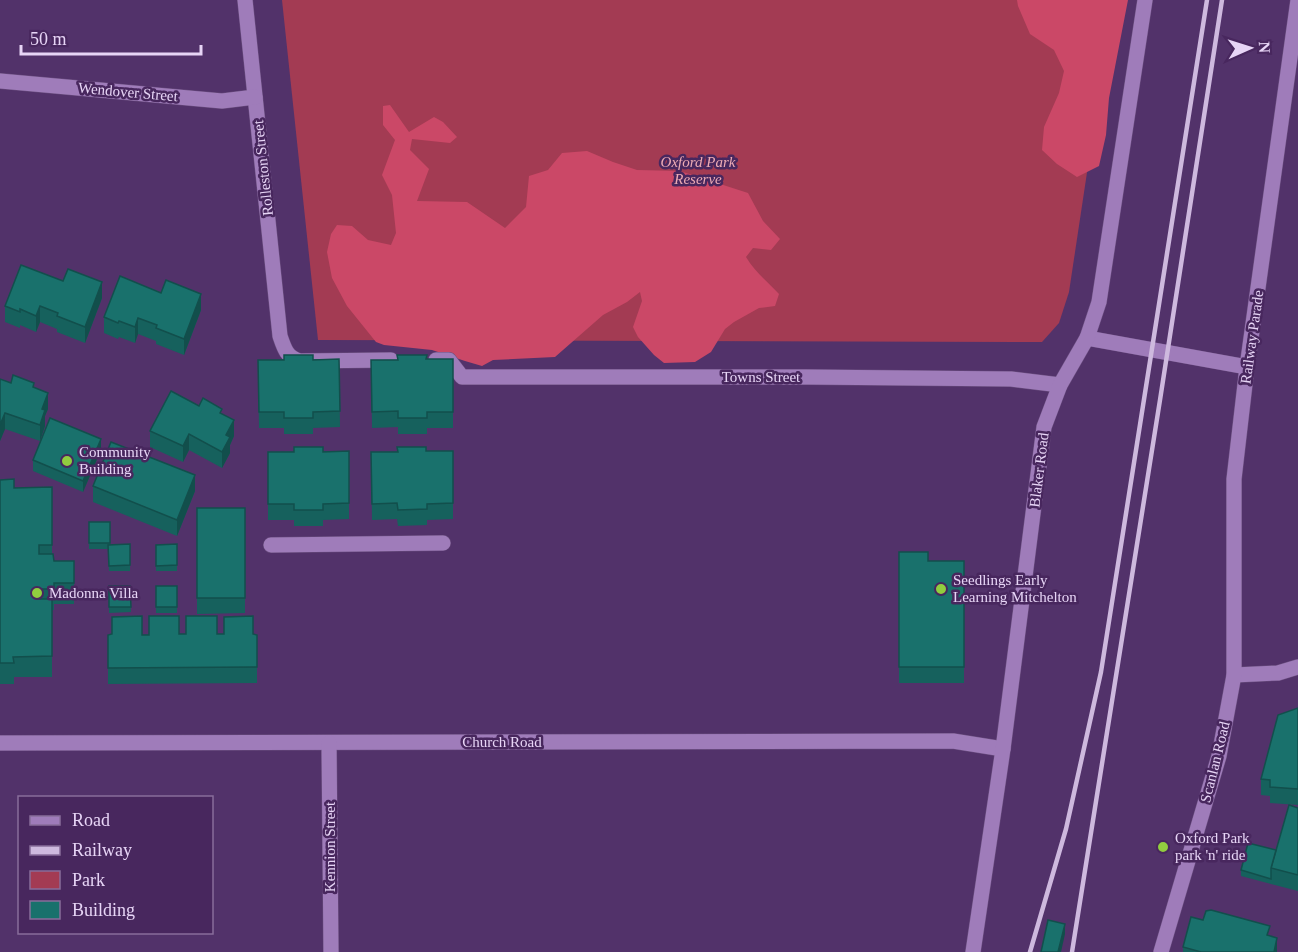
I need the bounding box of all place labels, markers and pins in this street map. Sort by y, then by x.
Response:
place label: Community Building [79,444,151,477]
marker: Community Building [60,454,74,468]
place label: Seedlings Early Learning Mitchelton [953,572,1077,605]
marker: Seedlings Early Learning Mitchelton [934,582,948,596]
place label: Madonna Villa [49,585,139,601]
marker: Madonna Villa [30,586,44,600]
place label: Oxford Park park 'n' ride [1175,830,1250,863]
marker: Oxford Park park 'n' ride [1156,840,1170,854]

